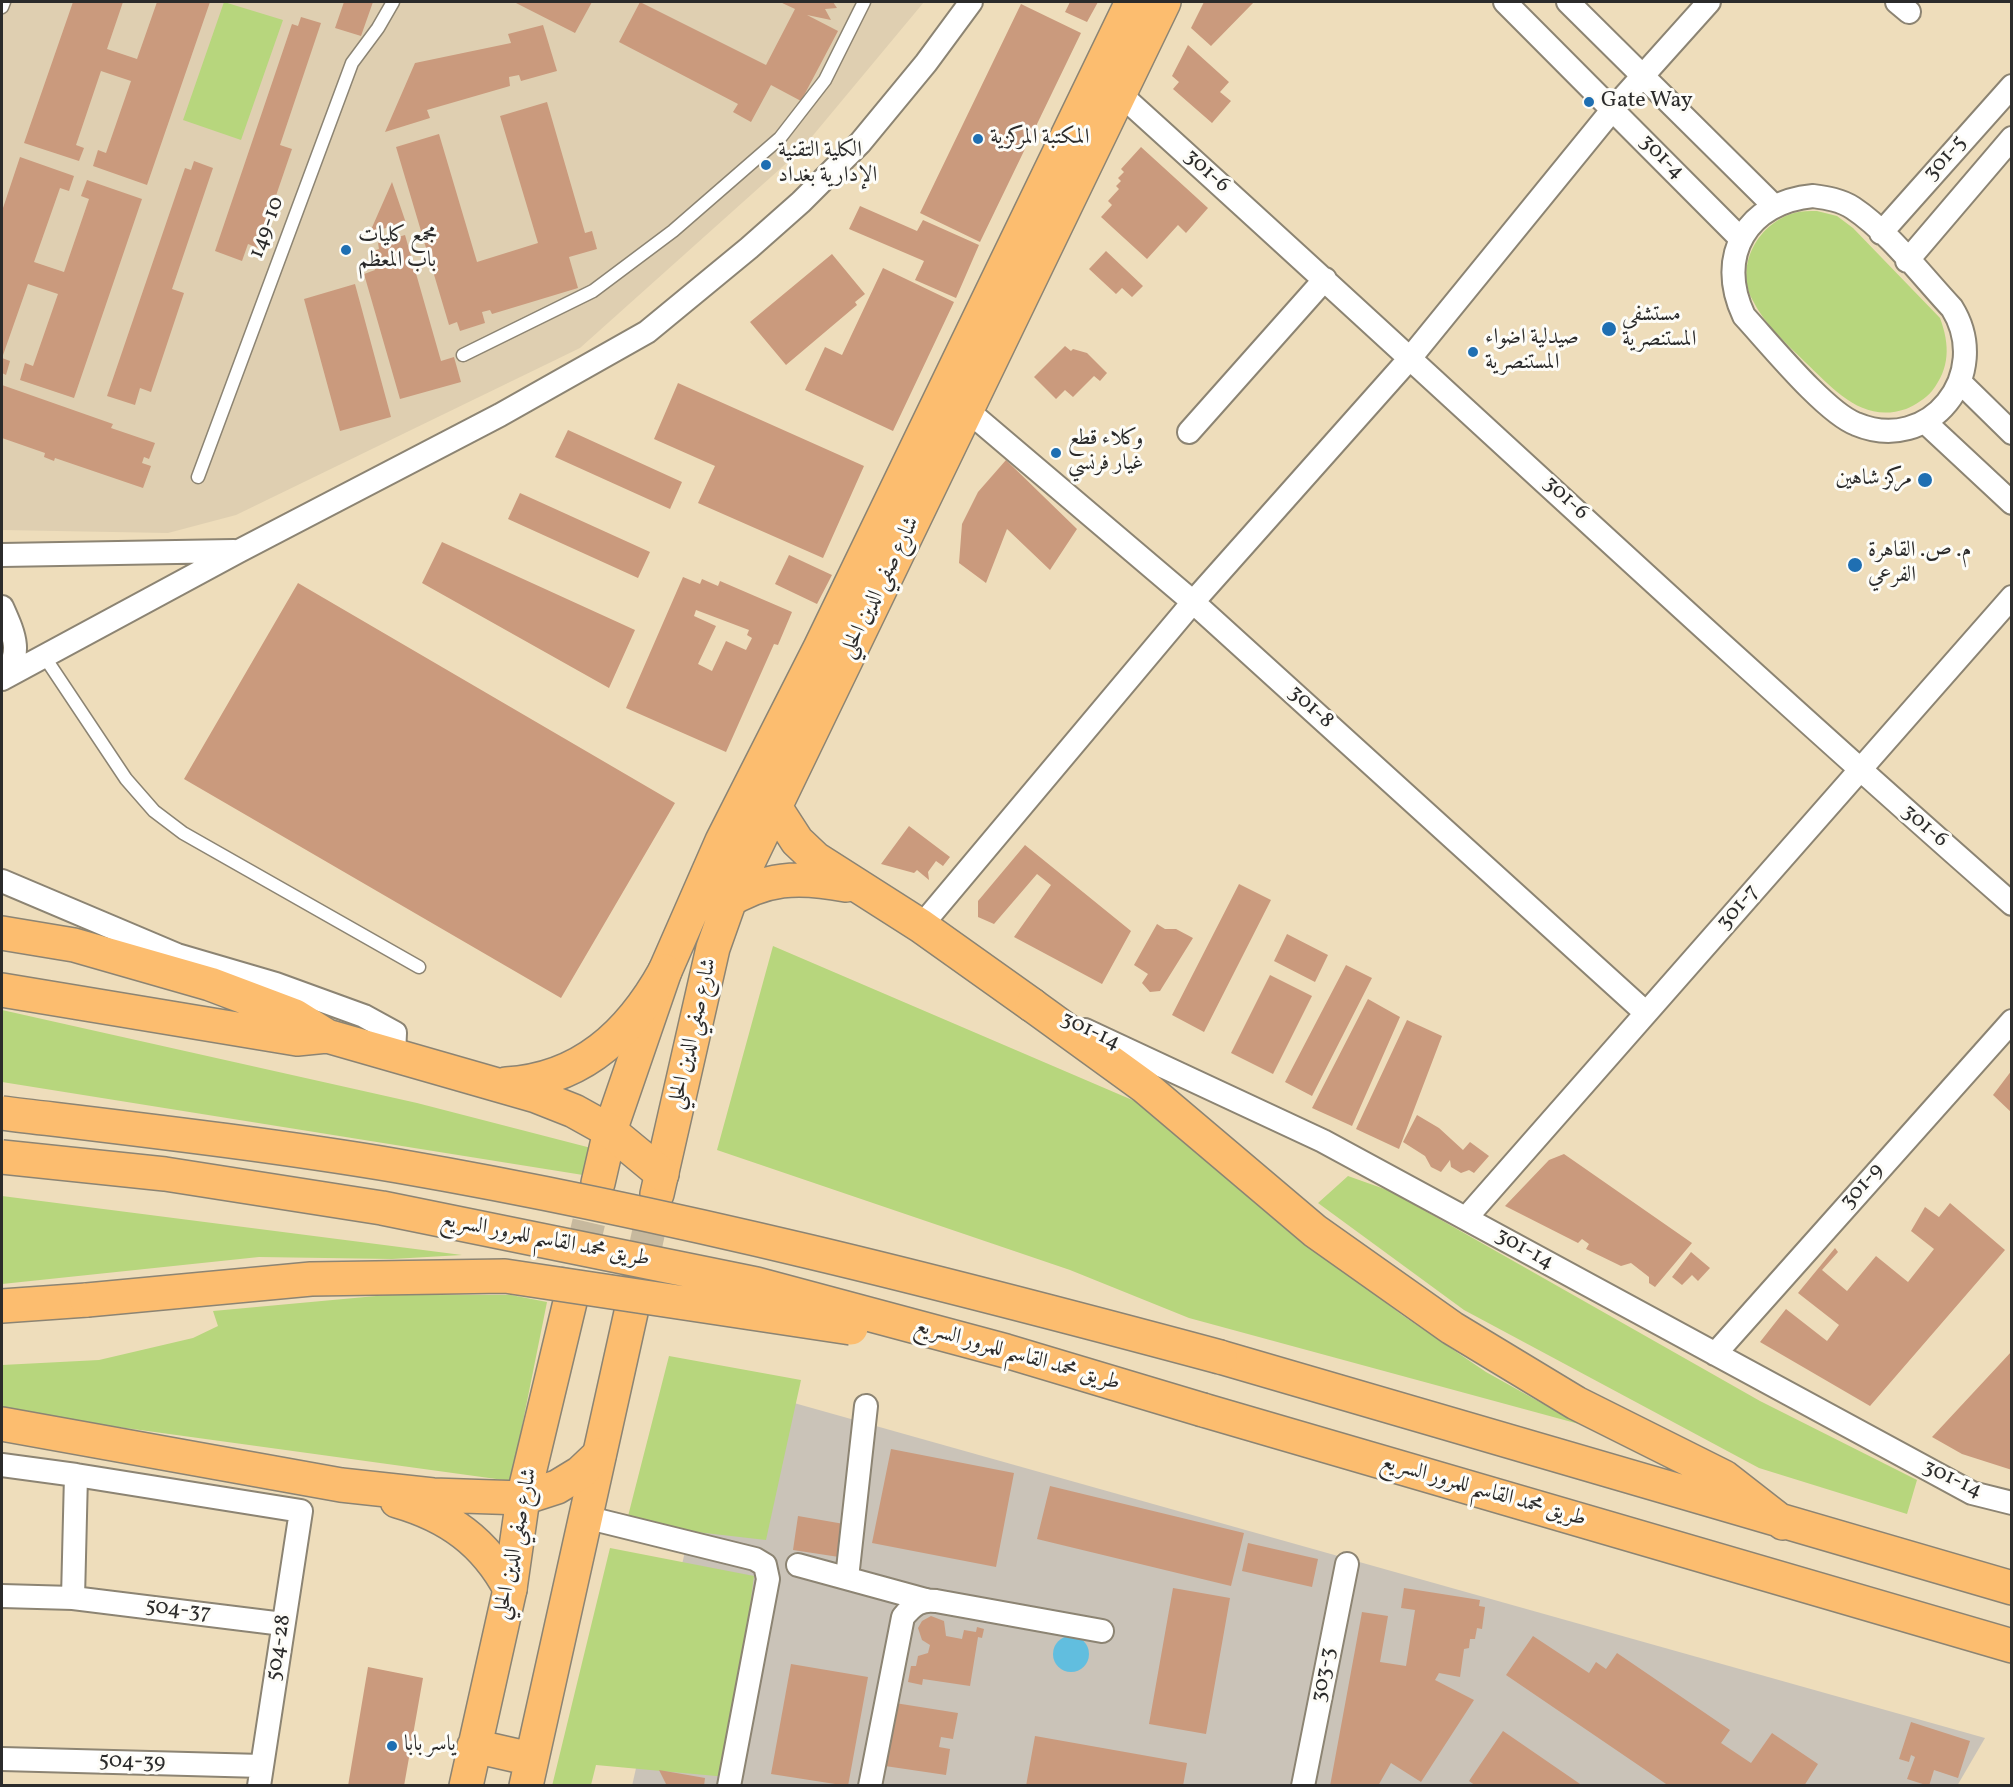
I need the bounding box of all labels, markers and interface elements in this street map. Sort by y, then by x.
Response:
place label: Gate Way [1601,89,1693,115]
marker: Gate Way [1582,95,1596,109]
place label: المكتبة المركزية [990,126,1089,152]
street label: 301-4 [1633,130,1689,186]
street label: 301-5 [1919,131,1973,187]
marker: المكتبة المركزية [971,132,985,146]
place label: الكلية التقنية الإدارية بغداد [778,139,877,190]
street label: 301-6 [1177,144,1235,200]
marker: الكلية التقنية الإدارية بغداد [759,158,773,172]
street label: 149-10 [245,193,291,263]
place label: مجمع كليات باب المعظم [358,224,437,276]
marker: مجمع كليات باب المعظم [339,243,353,257]
place label: مستشفى المستنصرية [1622,303,1696,354]
marker: مستشفى المستنصرية [1600,320,1618,338]
place label: صيدلية اضواء المستنصرية [1485,326,1579,378]
marker: صيدلية اضواء المستنصرية [1466,345,1480,359]
place label: وكلاء قطع غيار فرنسي [1068,427,1143,478]
marker: وكلاء قطع غيار فرنسي [1049,446,1063,460]
place label: مركز شاهين [1835,467,1912,493]
street label: 301-6 [1537,471,1593,527]
marker: مركز شاهين [1916,471,1934,489]
street label: شارع صفي الدين الحلي [835,513,927,663]
place label: م. ص. القاهرة الفرعي [1868,539,1971,590]
marker: م. ص. القاهرة الفرعي [1846,556,1864,574]
street label: 301-8 [1282,681,1338,735]
street label: 301-6 [1895,800,1953,854]
street label: 301-7 [1712,880,1766,936]
street label: شارع صفي الدين الحلي [664,956,724,1112]
street label: 301-14 [1056,1007,1124,1057]
street label: 301-9 [1836,1159,1890,1215]
street label: طريق محمد القاسم للمرور السريع [438,1208,652,1274]
street label: 301-14 [1490,1223,1558,1277]
street label: طريق محمد القاسم للمرور السريع [911,1314,1123,1398]
street label: طريق محمد القاسم للمرور السريع [1377,1450,1589,1534]
street label: 301-14 [1918,1455,1986,1505]
street label: شارع صفي الدين الحلي [489,1466,545,1622]
street label: 504-37 [144,1594,212,1628]
street label: 504-28 [262,1613,298,1683]
street label: 303-3 [1307,1645,1343,1705]
place label: ياسر بابا [404,1733,456,1759]
marker: ياسر بابا [385,1739,399,1753]
street label: 504-39 [98,1749,166,1777]

